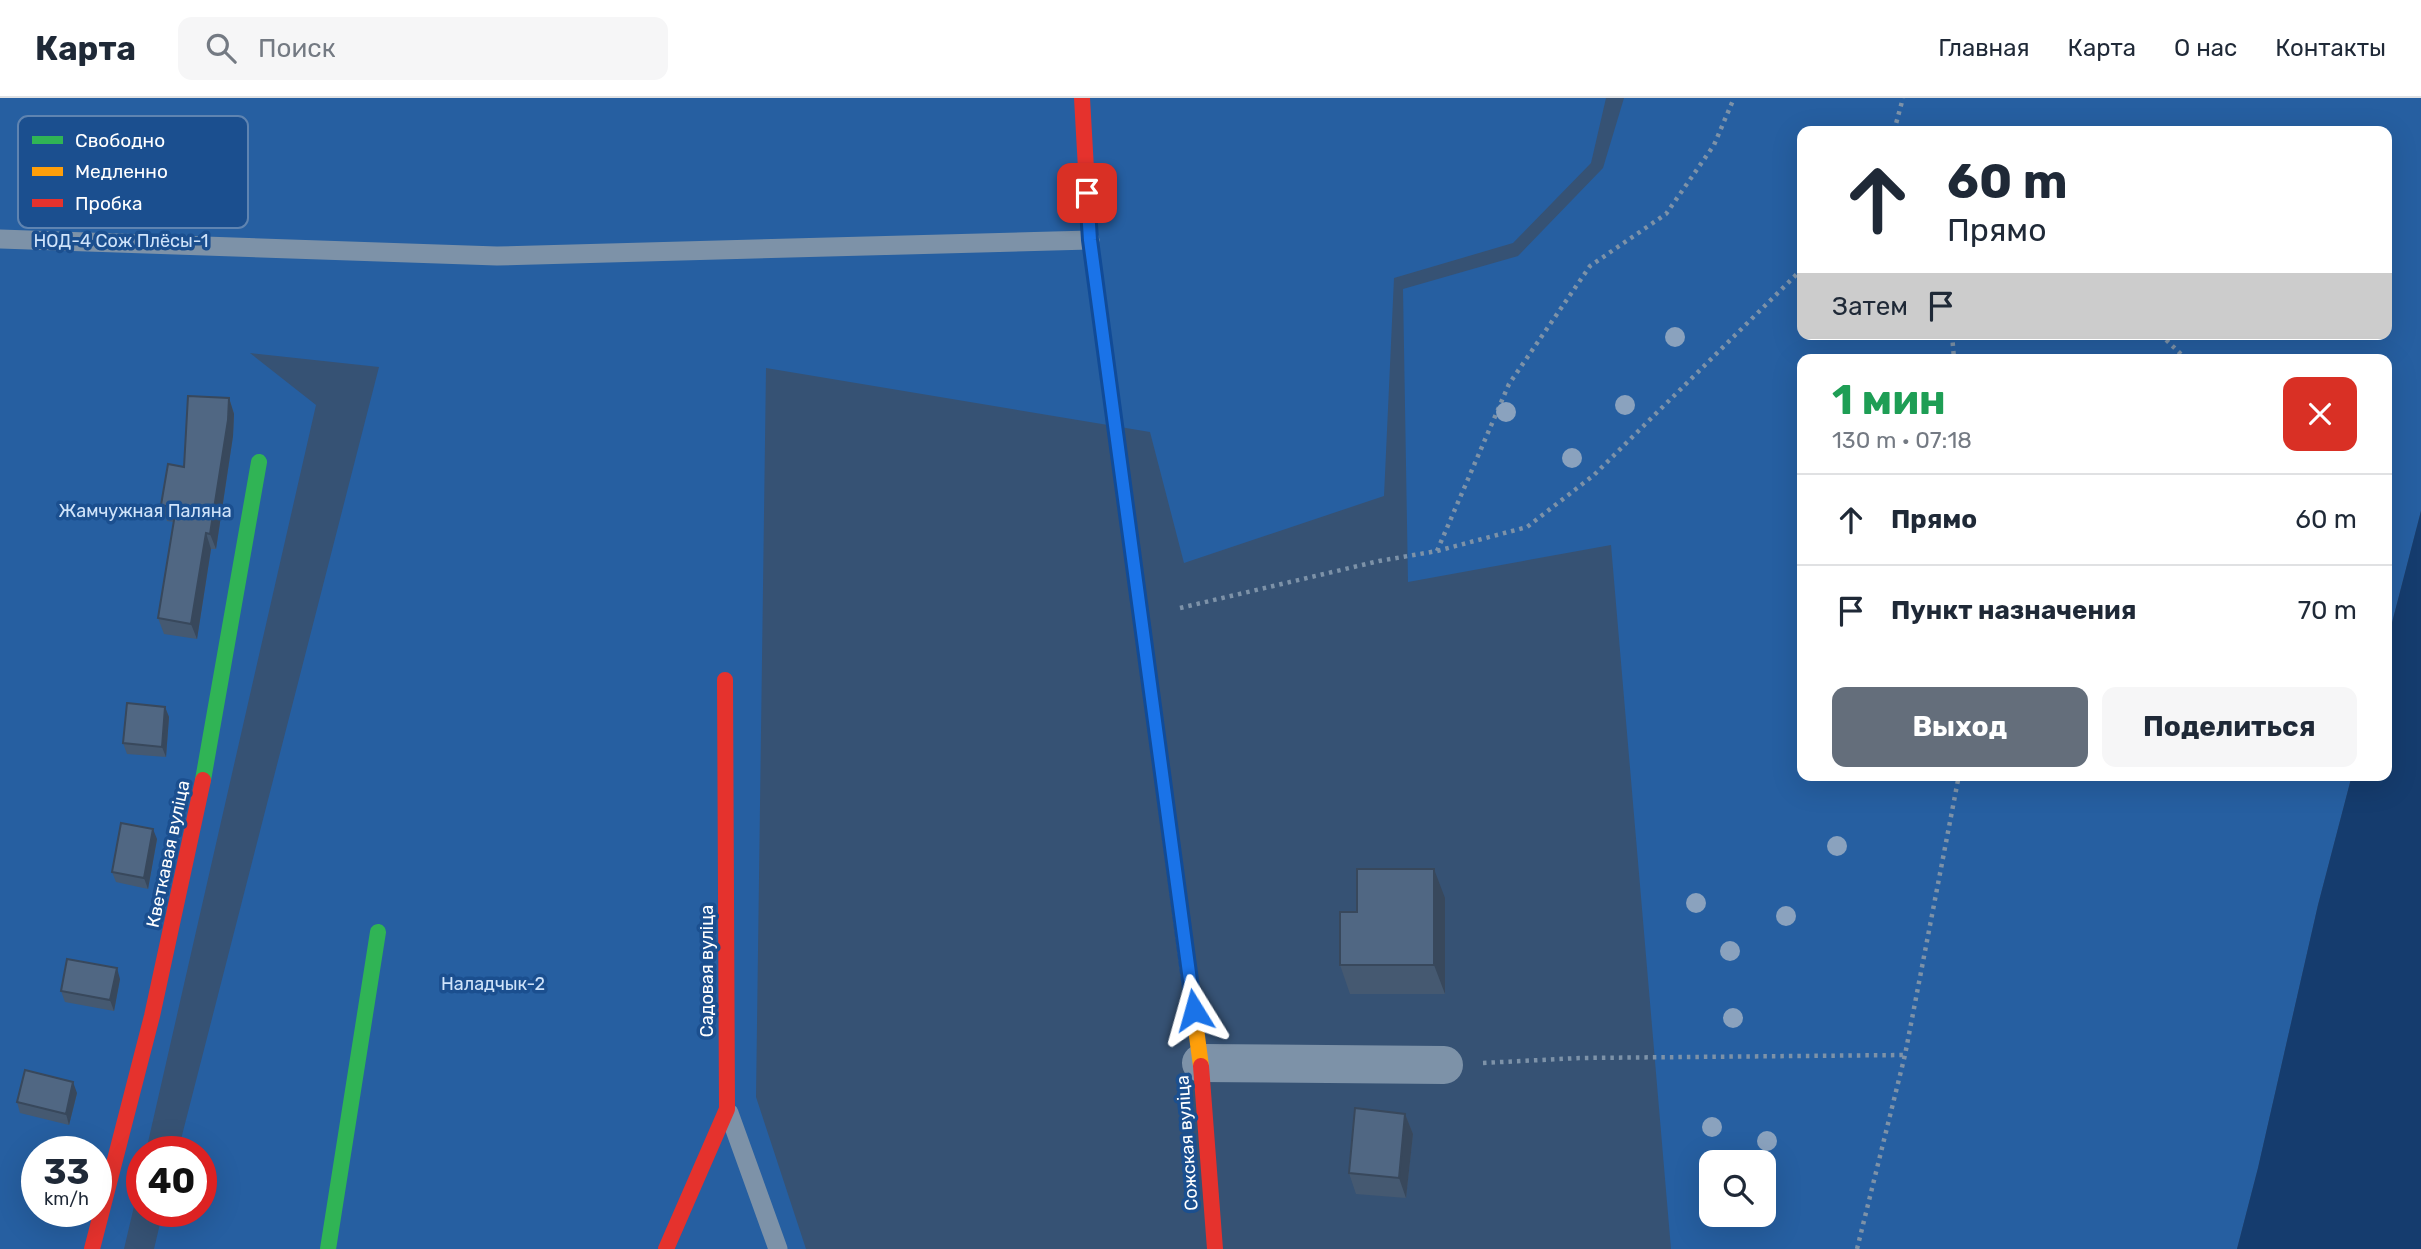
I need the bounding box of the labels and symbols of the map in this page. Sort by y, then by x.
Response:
legend [18,116,248,228]
text: Свободно [75,129,165,152]
text: Медленно [75,160,168,183]
pin [1057,163,1117,223]
text: Пробка [75,192,143,215]
park label: НОД-4 Сож Плёсы-1 [33,230,209,252]
park label: Жамчужная Паляна [58,500,232,522]
street label: Кветкавая вуліца [142,778,194,930]
street label: Садовая вуліца [696,905,718,1037]
park label: Наладчык-2 [441,973,545,995]
position arrow [1157,973,1231,1047]
street label: Сожская вуліца [1171,1075,1203,1211]
speed limit sign: 40 [126,1136,217,1227]

